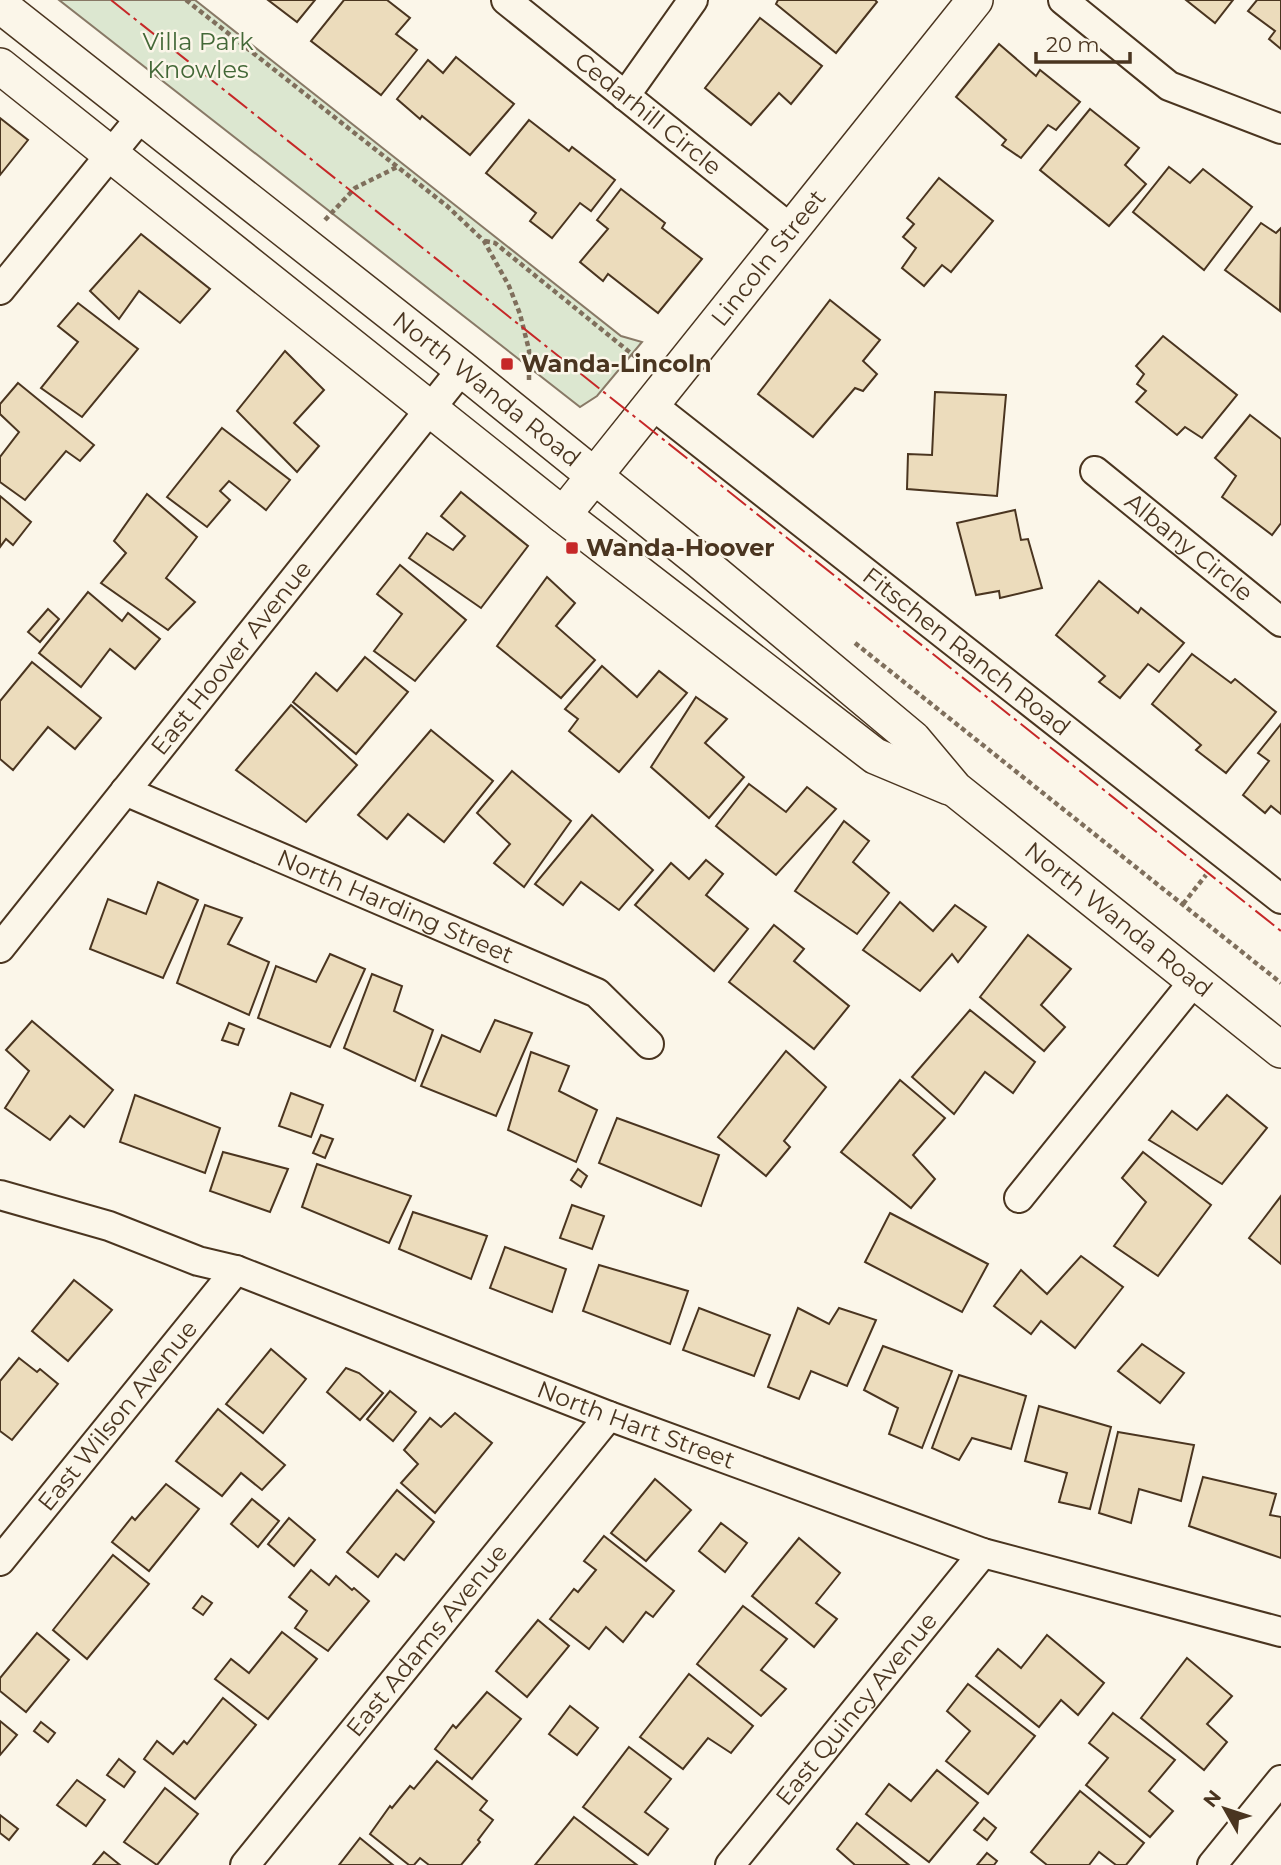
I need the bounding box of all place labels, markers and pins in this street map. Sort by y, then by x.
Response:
place label: Wanda-Lincoln [521,349,712,378]
marker: Wanda-Lincoln [499,356,515,372]
place label: Wanda-Hoover [586,533,775,562]
marker: Wanda-Hoover [564,540,580,556]

